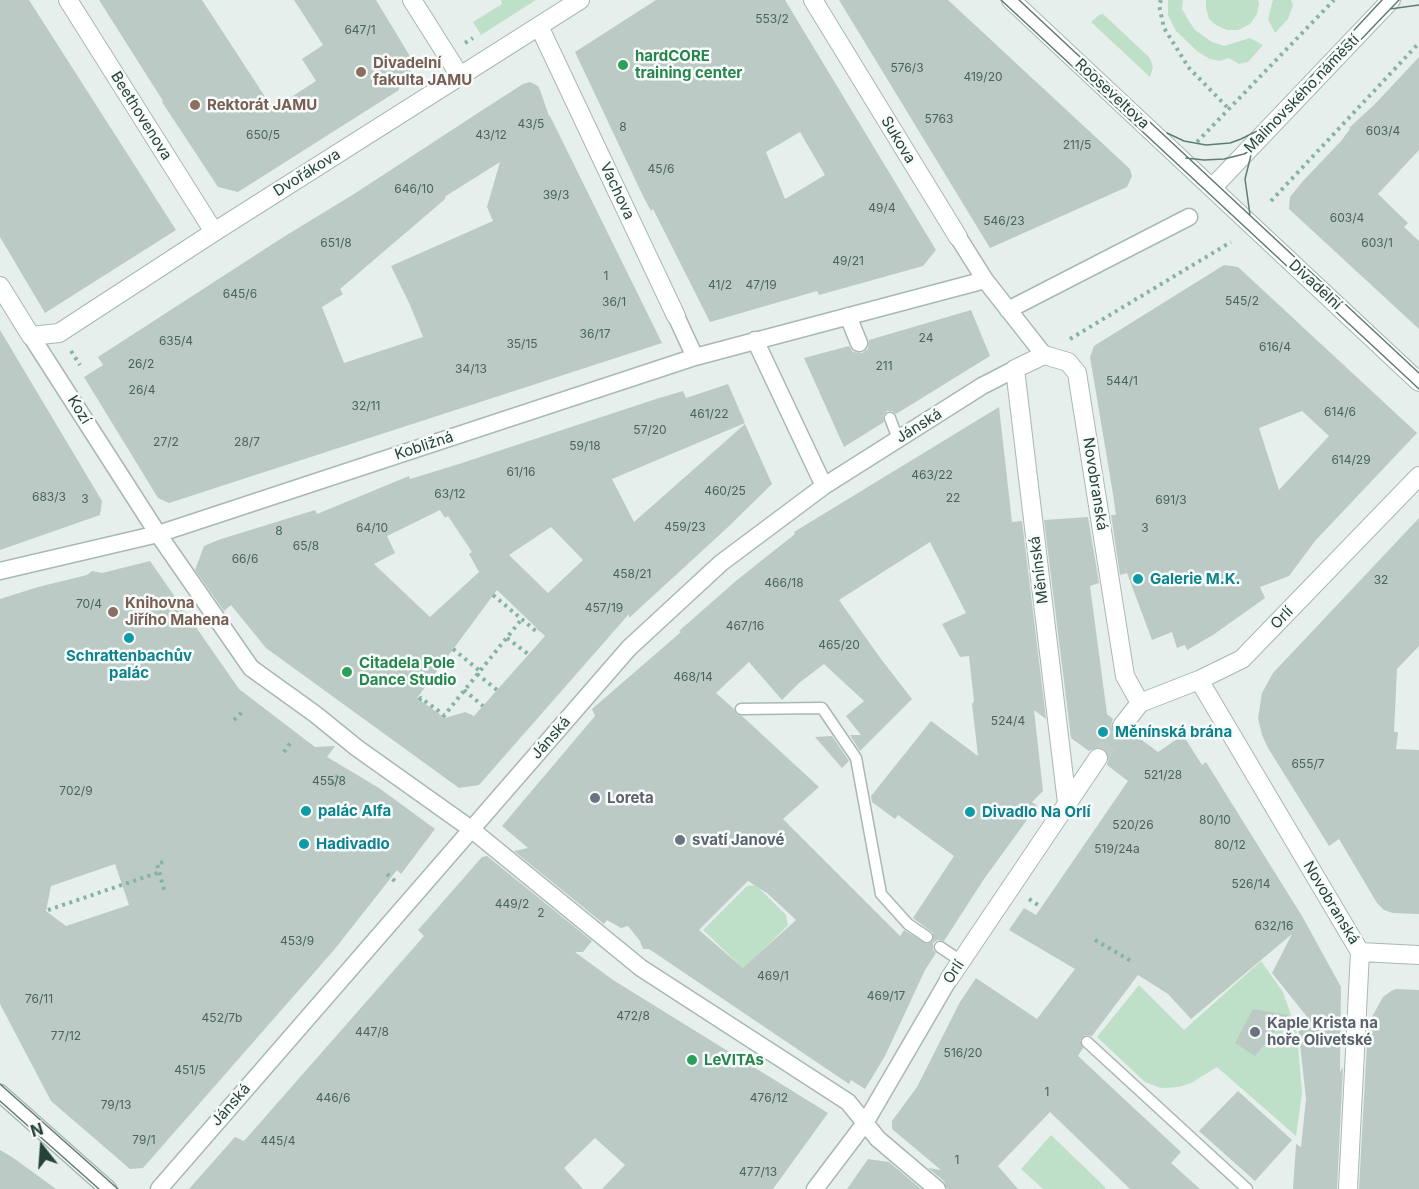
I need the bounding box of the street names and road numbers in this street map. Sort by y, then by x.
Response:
street label: Malinovského náměstí [1241,31,1363,157]
street label: Rooseveltova [1071,55,1153,133]
street label: Beethovenova [107,68,175,164]
street label: Sukova [877,113,919,167]
street label: Dvořákova [270,145,344,201]
street label: Vachova [596,160,638,222]
street label: Divadelní [1285,256,1345,314]
street label: Kozí [63,392,95,428]
street label: Jánská [893,405,945,447]
street label: Kobližná [392,428,456,464]
street label: Novobranská [1079,436,1111,532]
street label: Měnínská [1026,535,1052,605]
street label: Orlí [1267,603,1297,633]
street label: Jánská [528,713,574,763]
street label: Novobranská [1299,858,1363,948]
street label: Orlí [940,957,968,987]
street label: Jánská [208,1080,254,1130]

